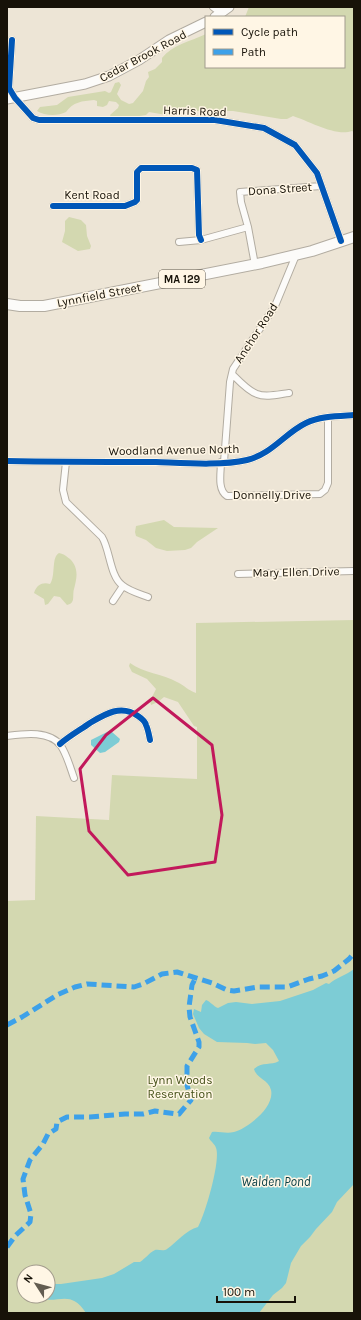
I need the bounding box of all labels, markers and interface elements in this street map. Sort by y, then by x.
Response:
legend [205,16,345,68]
text: Cycle path [241,25,298,39]
street label: Cedar Brook Road [97,27,189,85]
text: Path [241,45,266,59]
street label: Harris Road [163,103,227,119]
street label: Dona Street [248,180,313,198]
street label: Kent Road [64,188,120,202]
road number: MA 129 [159,270,205,288]
street label: Lynnfield Street [56,280,143,310]
street label: Anchor Road [231,300,281,366]
street label: Woodland Avenue North [108,442,240,458]
street label: Donnelly Drive [233,488,311,502]
street label: Mary Ellen Drive [252,564,340,580]
park label: Lynn Woods Reservation [147,1073,213,1101]
water label: Walden Pond [241,1174,311,1189]
north arrow [16,1264,56,1304]
text: N [21,1271,36,1285]
scale bar [217,1278,295,1304]
text: 100 m [223,1285,255,1299]

